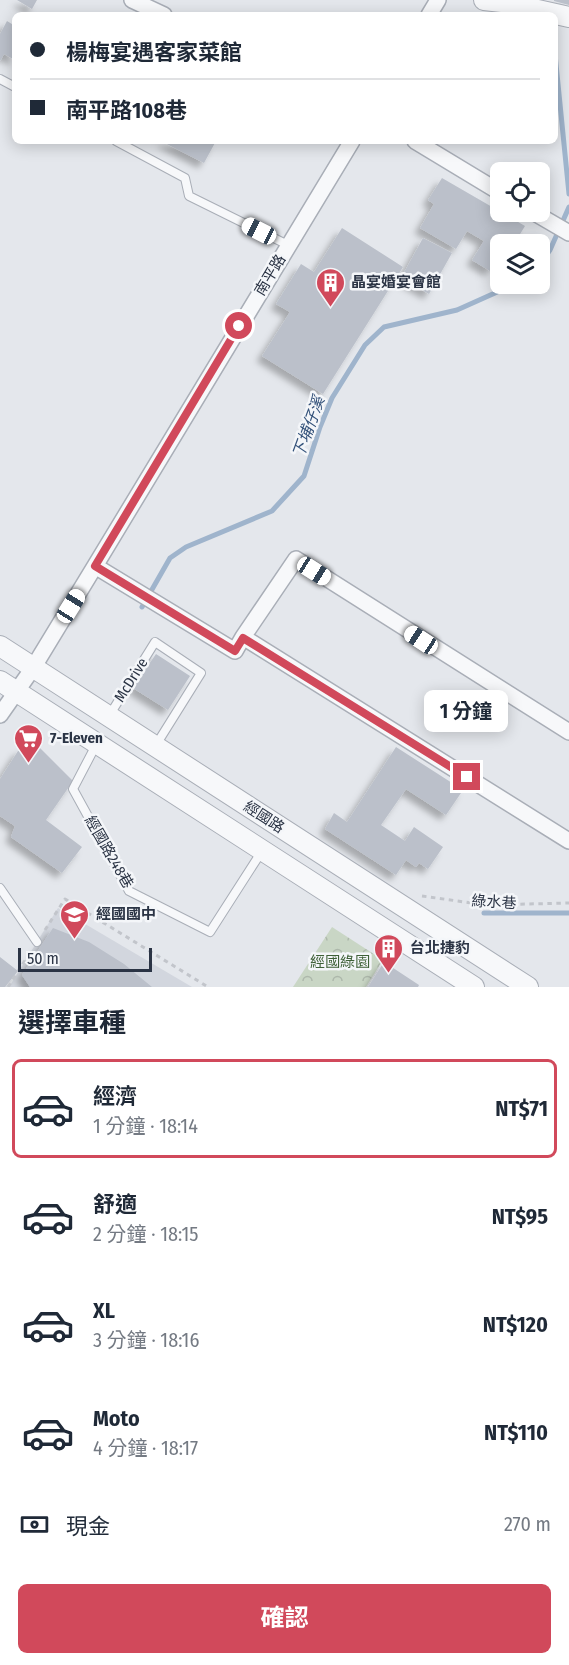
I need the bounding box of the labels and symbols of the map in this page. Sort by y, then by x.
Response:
car [239,215,279,247]
street label: 南平路 [251,251,289,299]
building icon: 晶宴婚宴會館 [314,266,346,308]
place label: 晶宴婚宴會館 [351,273,441,291]
route start [225,312,252,339]
water label: 下埔仔溪 [289,392,329,460]
car [294,554,334,588]
car [54,586,88,626]
car [401,623,441,657]
street label: McDrive [110,655,152,705]
callout: 1 分鐘 [425,690,509,732]
supermarket icon: 7-Eleven [13,722,45,764]
place label: 7-Eleven [50,729,103,747]
route end [453,763,480,790]
street label: 經國路 [240,797,288,837]
street label: 經國路248巷 [81,812,137,892]
street label: 綠水巷 [471,892,517,912]
school or university icon: 經國國中 [59,898,91,940]
place label: 經國國中 [96,905,156,923]
building icon: 台北捷豹 [373,932,405,974]
place label: 台北捷豹 [410,939,470,957]
scale bar [18,945,152,972]
park label: 經國綠園 [310,953,370,971]

